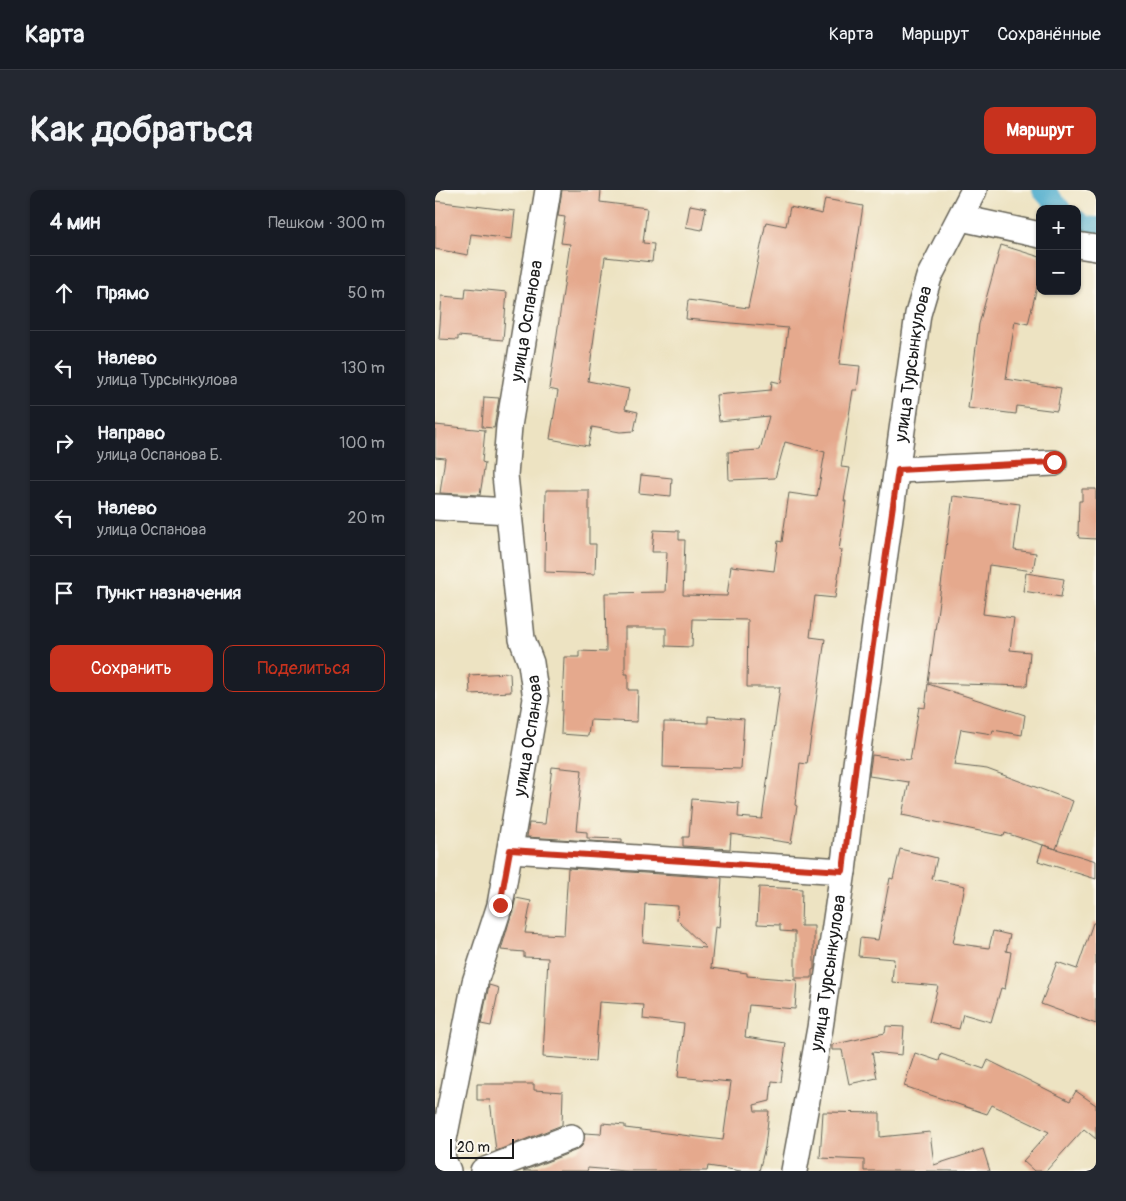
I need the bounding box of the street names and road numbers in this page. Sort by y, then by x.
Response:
street label: улица Оспанова [505,259,548,384]
street label: улица Турсынкулова [889,283,938,444]
street label: улица Оспанова [508,674,548,799]
street label: улица Турсынкулова [805,893,851,1054]

